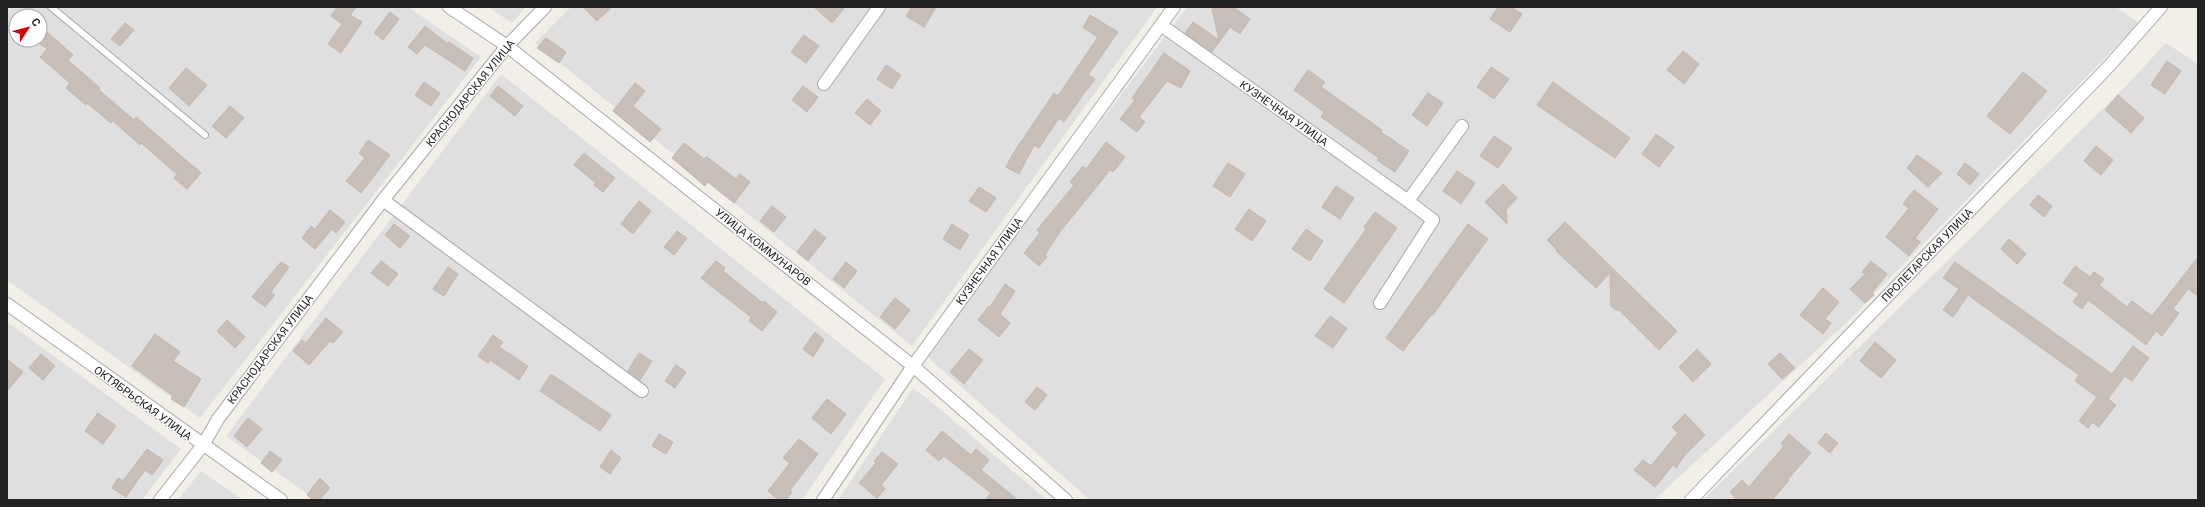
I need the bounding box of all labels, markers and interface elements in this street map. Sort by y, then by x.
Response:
north arrow [8,8,48,48]
text: С [28,16,43,29]
street label: КРАСНОДАРСКАЯ УЛИЦА [423,37,518,149]
street label: КУЗНЕЧНАЯ УЛИЦА [1237,78,1331,149]
street label: ПРОЛЕТАРСКАЯ УЛИЦА [1879,205,1976,305]
street label: УЛИЦА КОММУНАРОВ [712,206,813,289]
street label: КУЗНЕЧНАЯ УЛИЦА [953,215,1026,307]
street label: КРАСНОДАРСКАЯ УЛИЦА [225,291,316,407]
street label: ОКТЯБРЬСКАЯ УЛИЦА [91,364,195,444]

